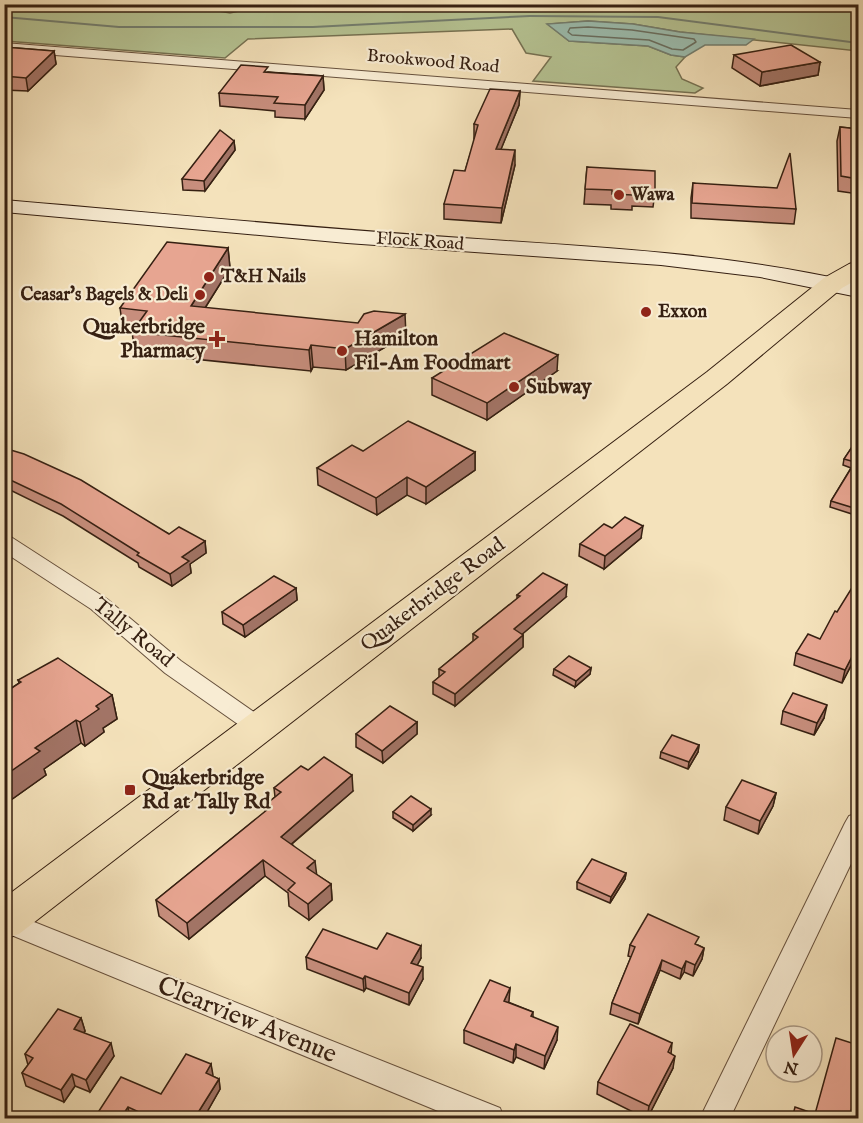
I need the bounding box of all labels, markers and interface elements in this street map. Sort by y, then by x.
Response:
street label: Brookwood Road [366,45,500,79]
place label: Wawa [630,184,675,207]
marker: Wawa [612,188,626,202]
street label: Flock Road [375,227,465,257]
place label: T&H Nails [220,266,307,289]
marker: T&H Nails [202,270,216,284]
place label: Ceasar's Bagels & Deli [20,284,188,307]
marker: Ceasar's Bagels & Deli [193,288,207,302]
place label: Exxon [658,301,707,324]
marker: Exxon [639,305,653,319]
place label: Quakerbridge Pharmacy [83,314,206,365]
place label: Hamilton Fil-Am Foodmart [354,326,511,377]
marker: Quakerbridge Pharmacy [210,332,224,346]
marker: Hamilton Fil-Am Foodmart [335,344,349,358]
place label: Subway [526,374,592,401]
marker: Subway [507,380,521,394]
street label: Quakerbridge Road [355,531,511,658]
street label: Tally Road [87,592,180,674]
place label: Quakerbridge Rd at Tally Rd [142,765,271,816]
marker: Quakerbridge Rd at Tally Rd [123,783,137,797]
street label: Clearview Avenue [152,969,342,1071]
north arrow [764,1024,824,1084]
text: N [782,1055,801,1078]

